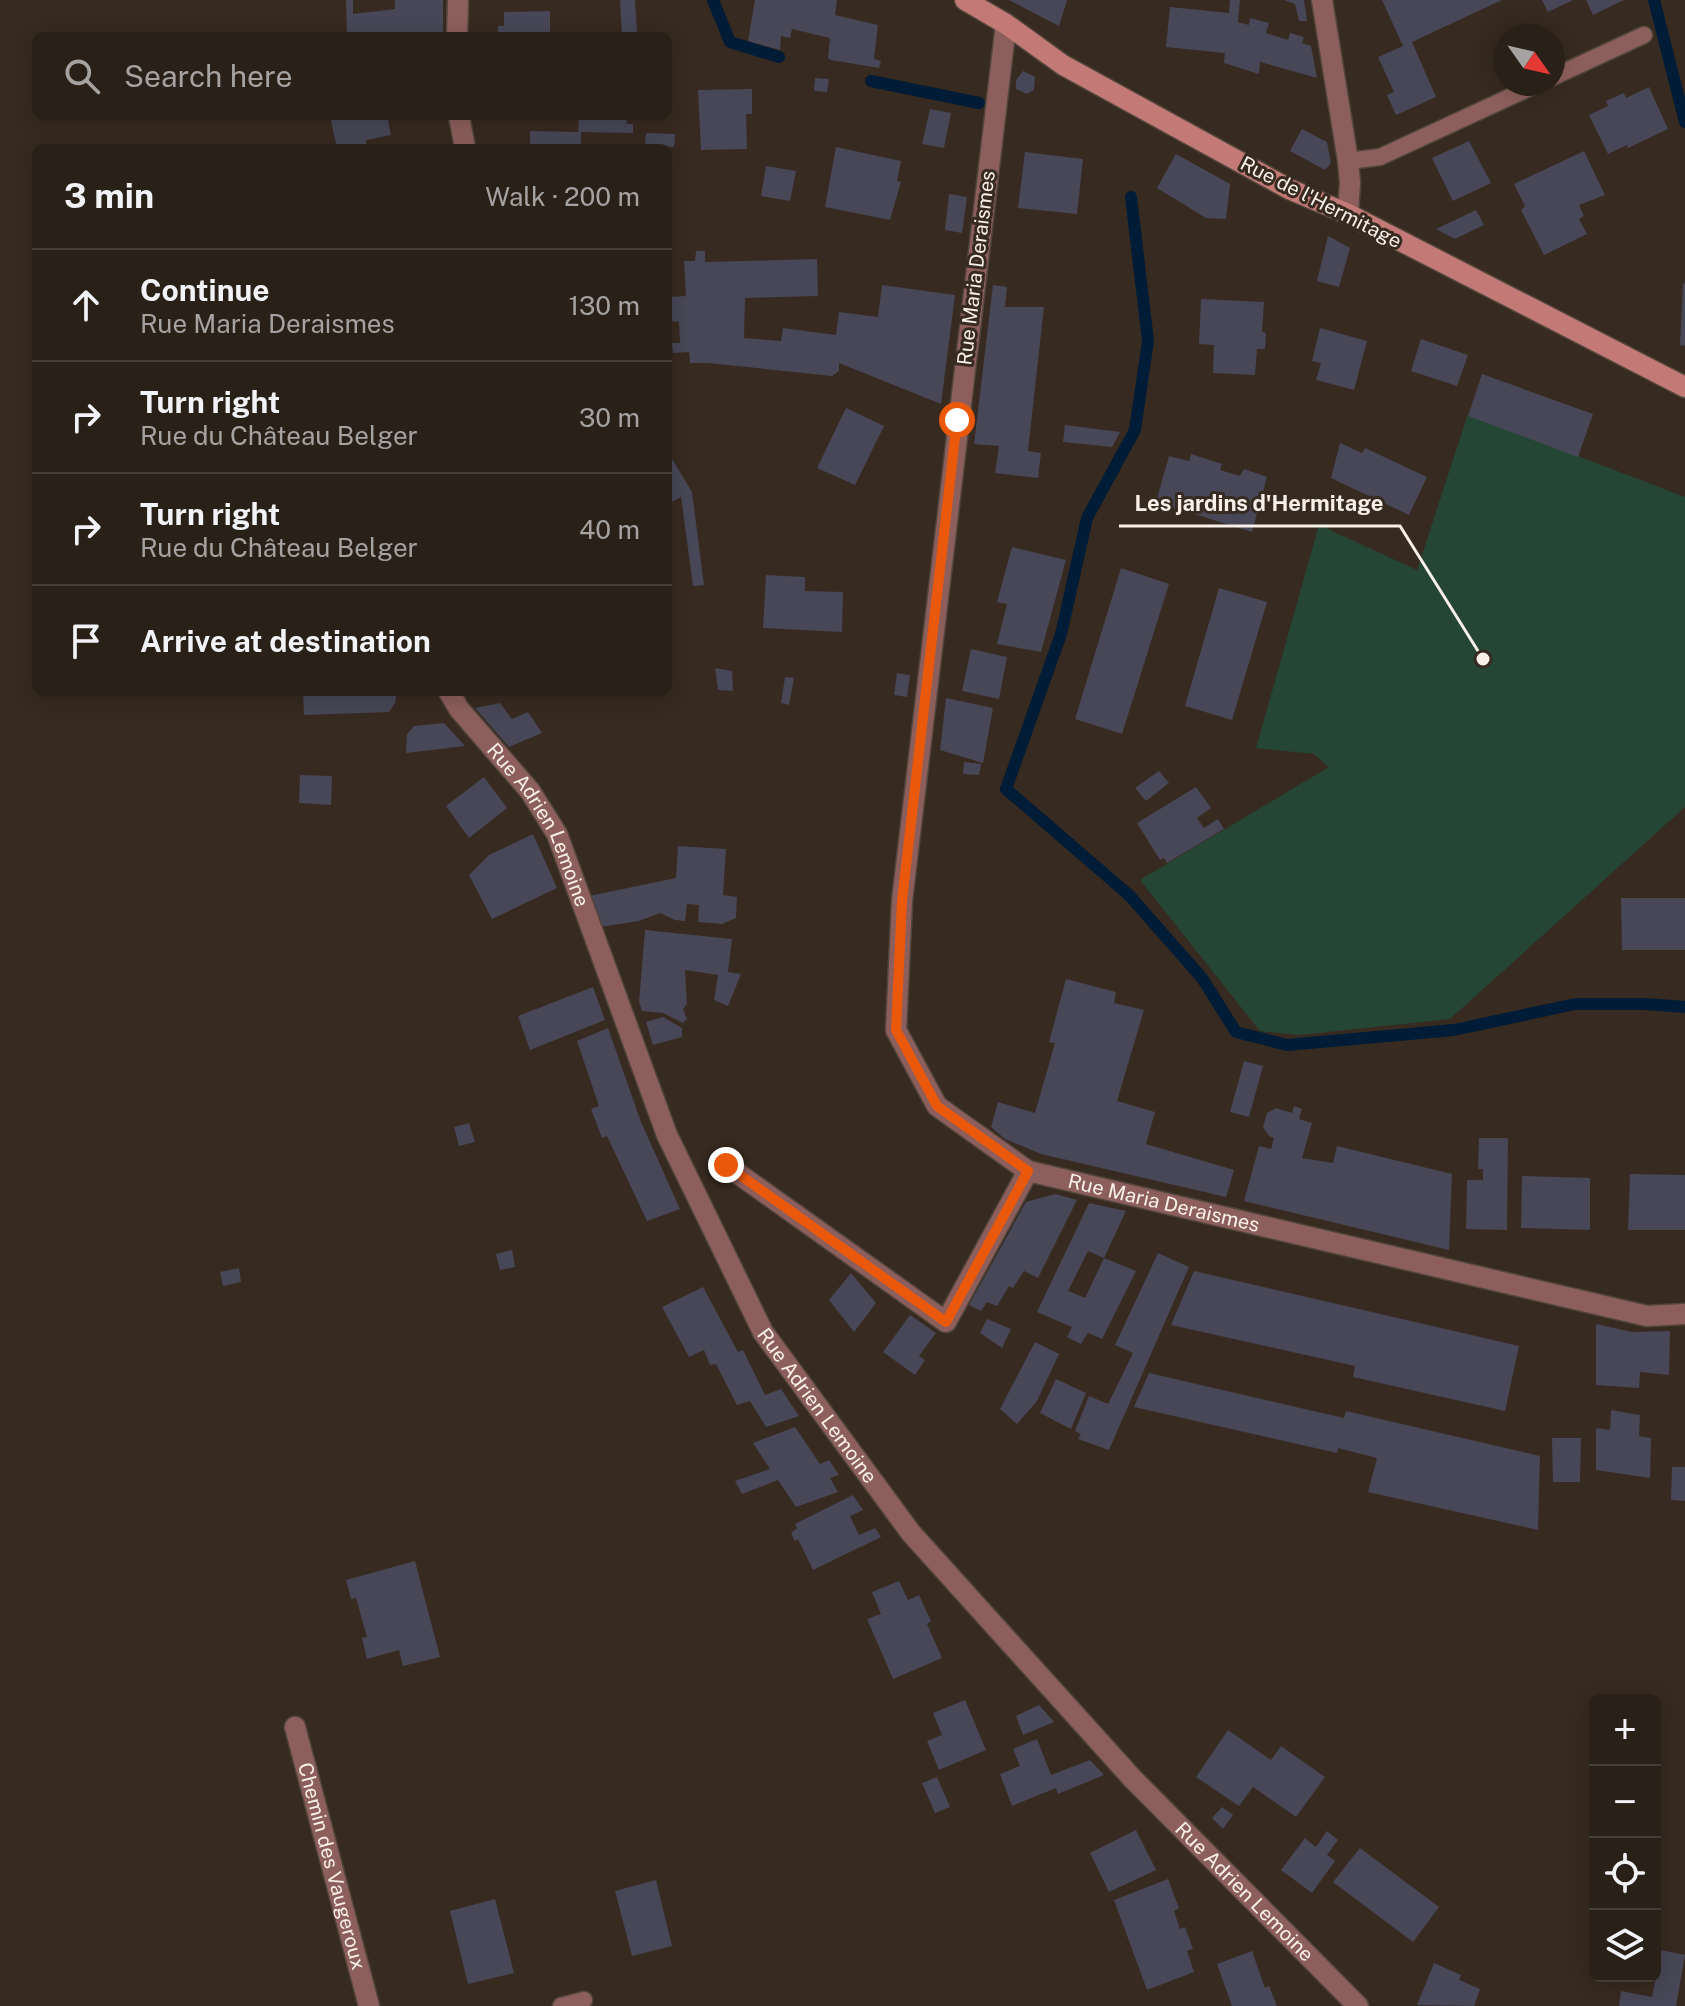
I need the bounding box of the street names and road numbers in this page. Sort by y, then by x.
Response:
street label: Rue de l'Hermitage [1236,151,1406,253]
street label: Rue Maria Deraismes [952,169,1000,367]
street label: Rue Adrien Lemoine [482,738,594,910]
street label: Rue Maria Deraismes [1066,1169,1262,1237]
street label: Rue Adrien Lemoine [752,1323,882,1488]
street label: Chemin des Vaugeroux [293,1760,371,1972]
street label: Rue Adrien Lemoine [1170,1817,1319,1966]

